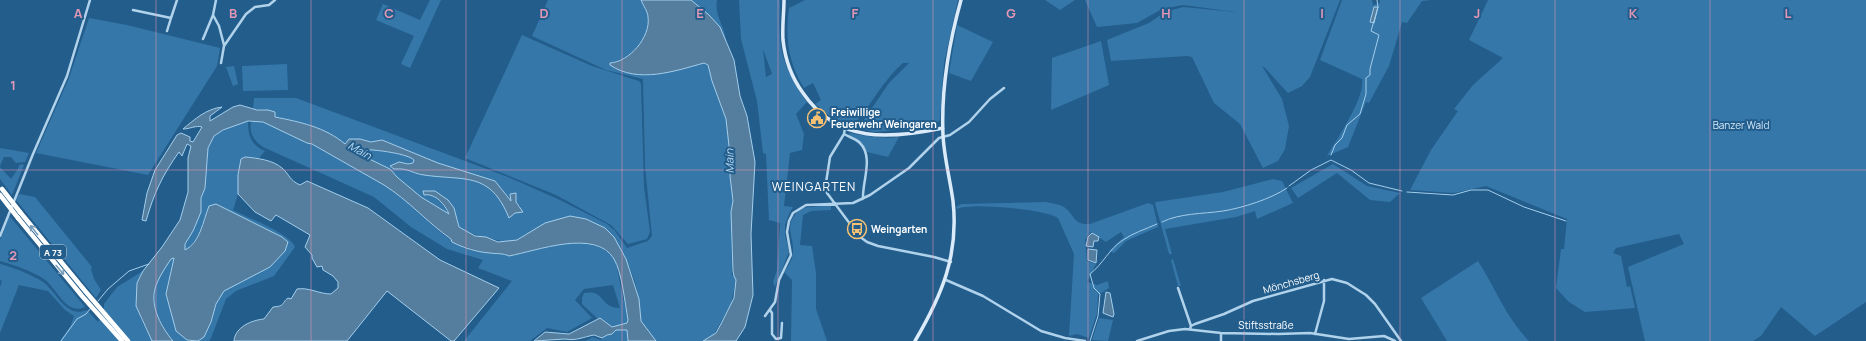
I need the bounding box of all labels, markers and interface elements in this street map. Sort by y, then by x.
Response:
text: A [74,4,83,22]
text: B [229,4,237,22]
text: C [384,4,394,22]
text: D [539,4,549,22]
text: E [696,4,704,22]
text: F [852,4,859,22]
text: G [1006,4,1016,22]
text: H [1161,4,1171,22]
text: I [1320,4,1324,22]
text: J [1474,4,1480,22]
text: K [1629,4,1638,22]
text: L [1785,4,1792,22]
text: 1 [10,76,16,94]
place label: Freiwillige Feuerwehr Weingaren [831,105,937,131]
public building icon: Freiwillige Feuerwehr Weingaren [806,107,828,129]
park label: Banzer Wald [1713,118,1769,132]
water label: Main [346,138,375,163]
water label: Main [721,148,737,173]
district label: WEINGARTEN [772,178,856,195]
bus stop icon: Weingarten [846,218,868,240]
place label: Weingarten [871,222,927,236]
one-way arrow [30,224,39,235]
road number: A 73 [40,245,66,259]
text: 2 [9,246,17,264]
one-way arrow [56,264,65,275]
street label: Mönchsberg [1261,267,1321,297]
street label: Stiftsstraße [1238,318,1294,332]

